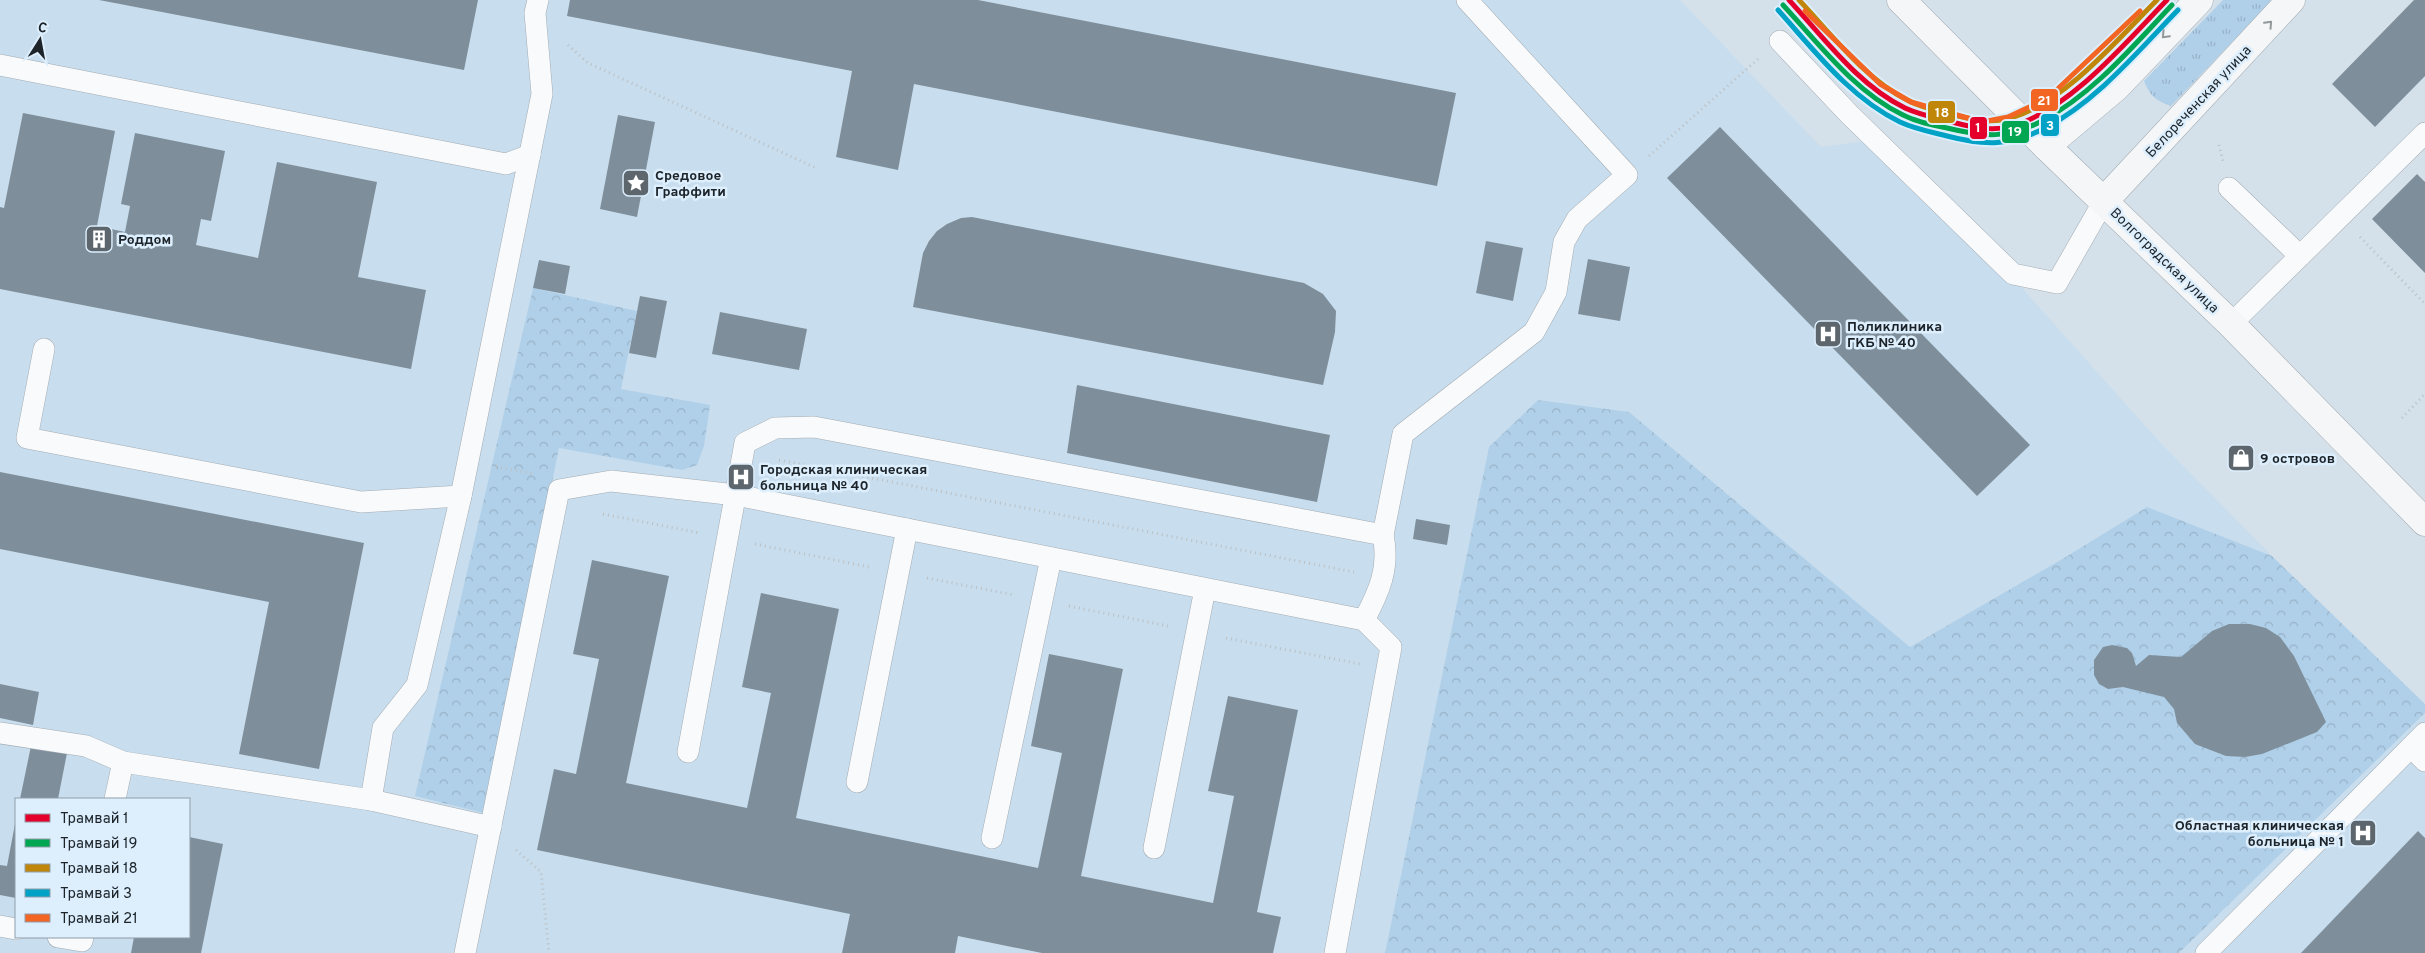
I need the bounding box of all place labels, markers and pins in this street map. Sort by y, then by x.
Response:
place icon: Средовое Граффити [621,168,651,198]
place label: Средовое Граффити [655,168,726,201]
building icon: Роддом [84,224,114,254]
place label: Роддом [118,232,171,249]
hospital icon: Поликлиника ГКБ № 40 [1813,319,1843,349]
place label: Поликлиника ГКБ № 40 [1847,319,1942,352]
shop icon: 9 островов [2226,443,2256,473]
place label: 9 островов [2260,451,2335,468]
hospital icon: Городская клиническая больница № 40 [726,462,756,492]
place label: Городская клиническая больница № 40 [760,462,927,495]
place label: Областная клиническая больница № 1 [2175,818,2344,851]
hospital icon: Областная клиническая больница № 1 [2348,818,2378,848]

